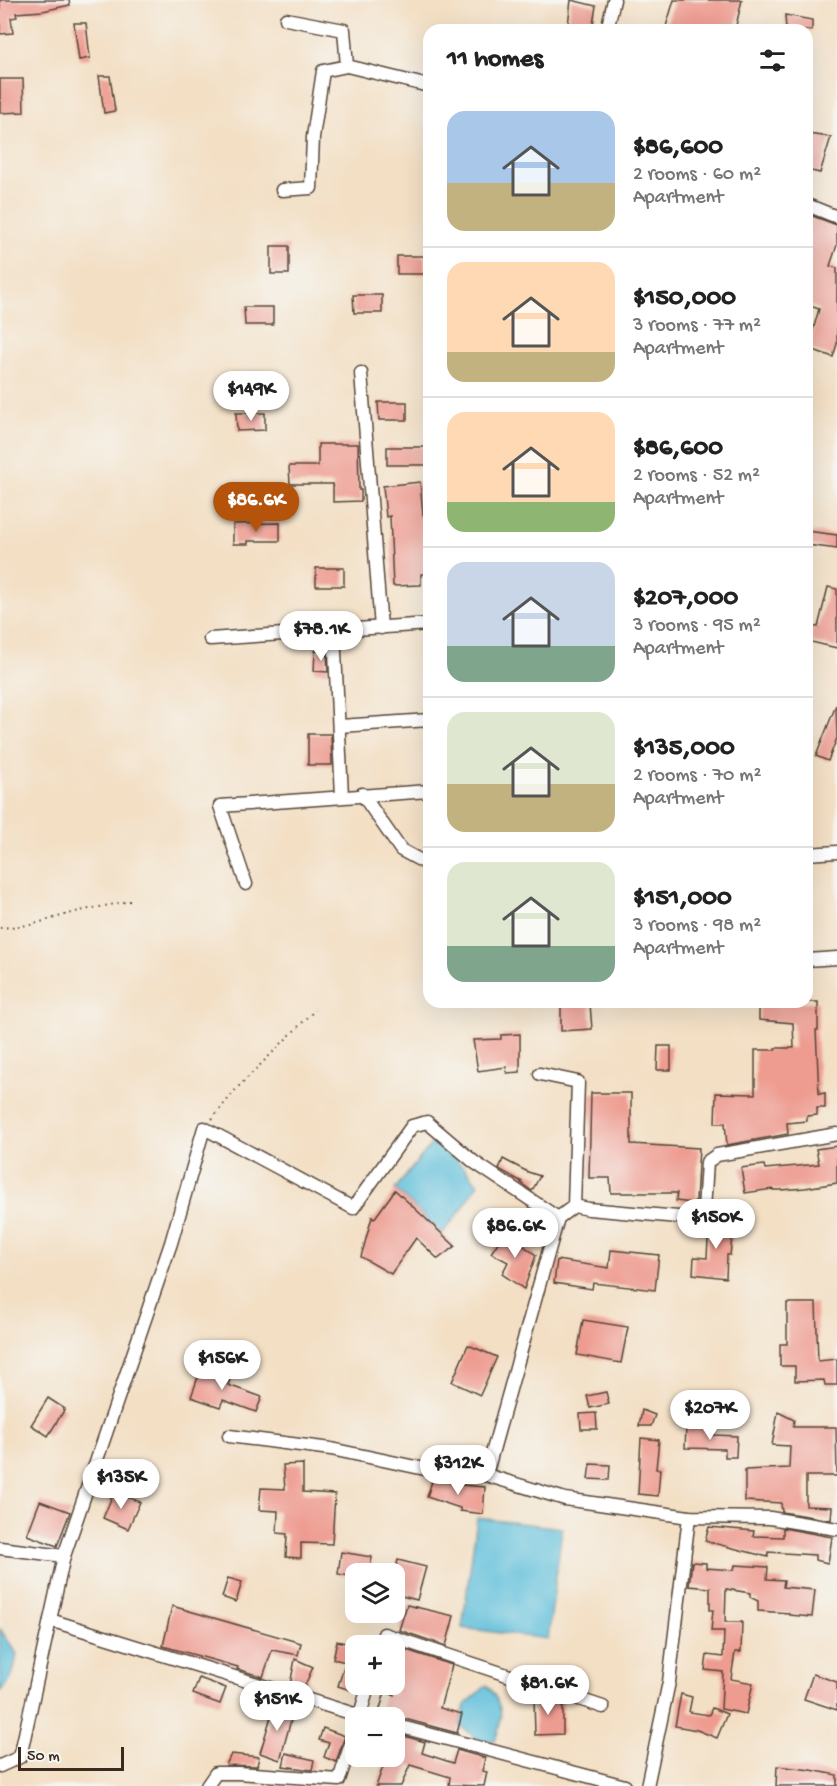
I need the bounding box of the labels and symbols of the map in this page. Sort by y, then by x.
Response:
pin: $149K [209,371,293,422]
pin: $86.6K [207,482,305,533]
pin: $78.1K [272,611,370,662]
pin: $150K [674,1199,758,1250]
pin: $86.6K [466,1208,564,1259]
pin: $156K [180,1340,264,1391]
pin: $207K [668,1390,752,1441]
pin: $312K [416,1445,500,1496]
pin: $135K [79,1459,163,1510]
pin: $81.6K [499,1665,597,1716]
pin: $151K [235,1681,319,1732]
scale bar [18,1744,124,1772]

